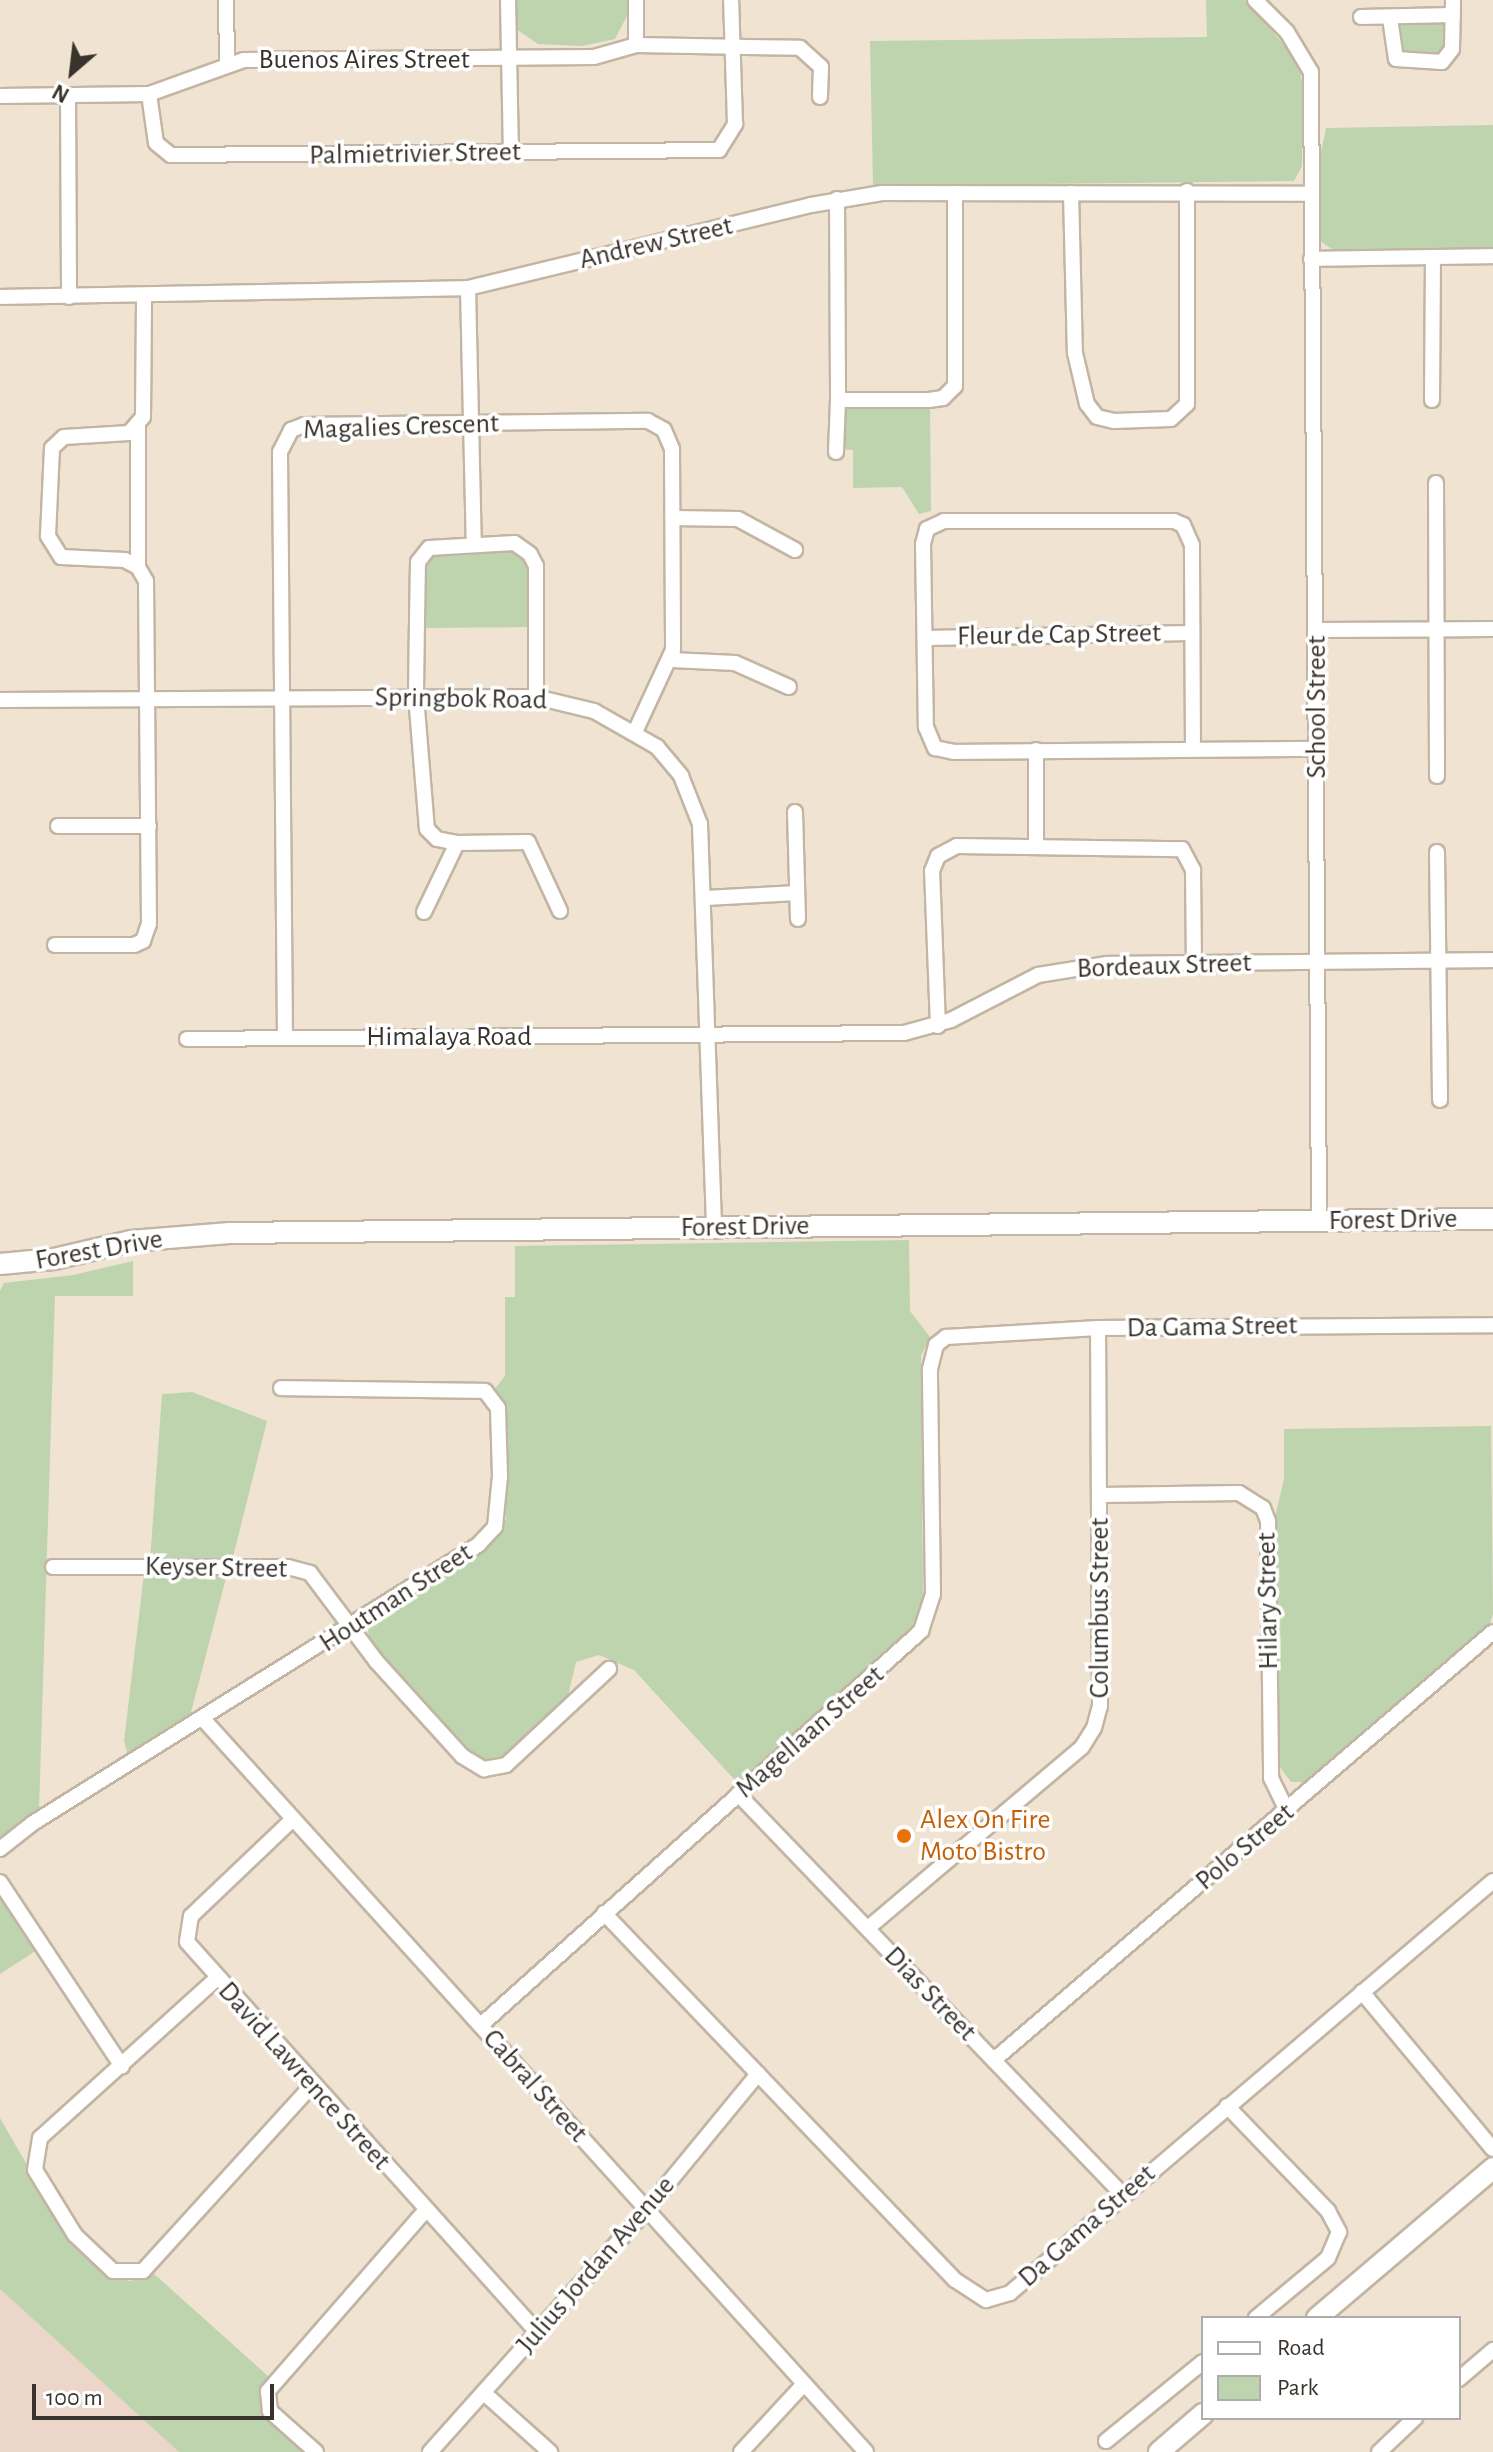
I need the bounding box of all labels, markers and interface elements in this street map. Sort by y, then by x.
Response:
north arrow [32,32,112,112]
street label: Buenos Aires Street [258,43,470,77]
text: N [49,80,73,106]
street label: Palmietrivier Street [309,135,521,173]
street label: Andrew Street [576,209,736,277]
street label: Magalies Crescent [303,407,499,447]
street label: Fleur de Cap Street [957,616,1161,654]
street label: School Street [1300,636,1334,778]
street label: Springbok Road [375,681,547,717]
street label: Bordeaux Street [1076,946,1252,986]
street label: Himalaya Road [366,1020,532,1054]
street label: Forest Drive [1328,1202,1458,1238]
street label: Forest Drive [680,1209,810,1245]
street label: Forest Drive [33,1222,165,1278]
street label: Da Gama Street [1126,1309,1298,1345]
street label: Columbus Street [1083,1518,1117,1698]
street label: Hilary Street [1250,1532,1286,1670]
street label: Houtman Street [313,1536,479,1660]
street label: Keyser Street [145,1550,287,1586]
street label: Magellaan Street [729,1658,891,1806]
street label: Polo Street [1189,1796,1301,1898]
place label: Alex On Fire Moto Bistro [920,1803,1051,1869]
marker: Alex On Fire Moto Bistro [895,1827,913,1845]
street label: Dias Street [877,1940,983,2048]
street label: David Lawrence Street [211,1975,397,2177]
street label: Cabral Street [475,2022,595,2150]
street label: Da Gama Street [1012,2157,1162,2295]
street label: Julius Jordan Avenue [510,2169,682,2361]
legend [1201,2316,1461,2420]
text: Road [1277,2336,1325,2360]
scale bar [36,2368,278,2418]
text: Park [1277,2376,1318,2400]
text: 100 m [46,2386,103,2410]

